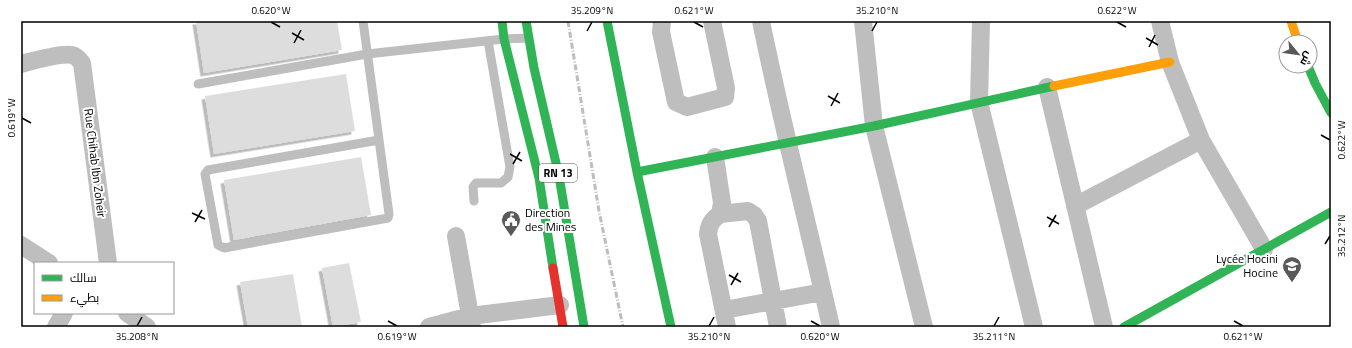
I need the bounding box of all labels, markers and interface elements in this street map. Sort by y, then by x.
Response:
text: 0.620°W [251,3,291,18]
text: 35.209°N [571,3,613,18]
text: 0.621°W [674,3,714,18]
text: 35.210°N [856,3,898,18]
text: 0.622°W [1097,3,1137,18]
north arrow [1278,34,1318,74]
text: ش [1296,49,1317,69]
text: 0.619°W [4,98,19,138]
street label: Rue Chihab Ibn Zoheir [79,107,112,219]
text: 0.622°W [1334,120,1349,160]
road number: RN 13 [539,164,577,182]
place label: Direction des Mines [525,203,577,236]
public building icon: Direction des Mines [500,209,522,237]
text: 35.212°N [1334,215,1349,257]
place label: Lycée Hocini Hocine [1216,249,1278,282]
school or university icon: Lycée Hocini Hocine [1281,255,1303,283]
legend [34,262,174,314]
text: سالك [70,268,97,287]
text: بطيء [70,288,99,308]
text: 35.208°N [116,329,158,344]
text: 0.619°W [377,329,417,344]
text: 35.210°N [688,329,730,344]
text: 0.620°W [800,329,840,344]
text: 35.211°N [973,329,1015,344]
text: 0.621°W [1223,329,1263,344]

